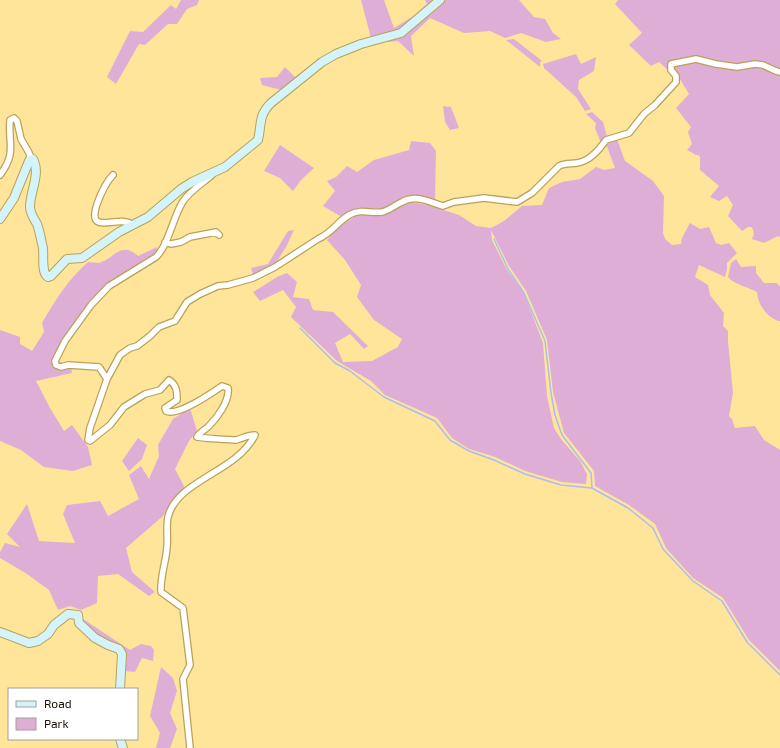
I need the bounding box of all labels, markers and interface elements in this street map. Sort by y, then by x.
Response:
legend [8,688,138,740]
text: Road [44,696,72,710]
text: Park [44,716,69,730]

